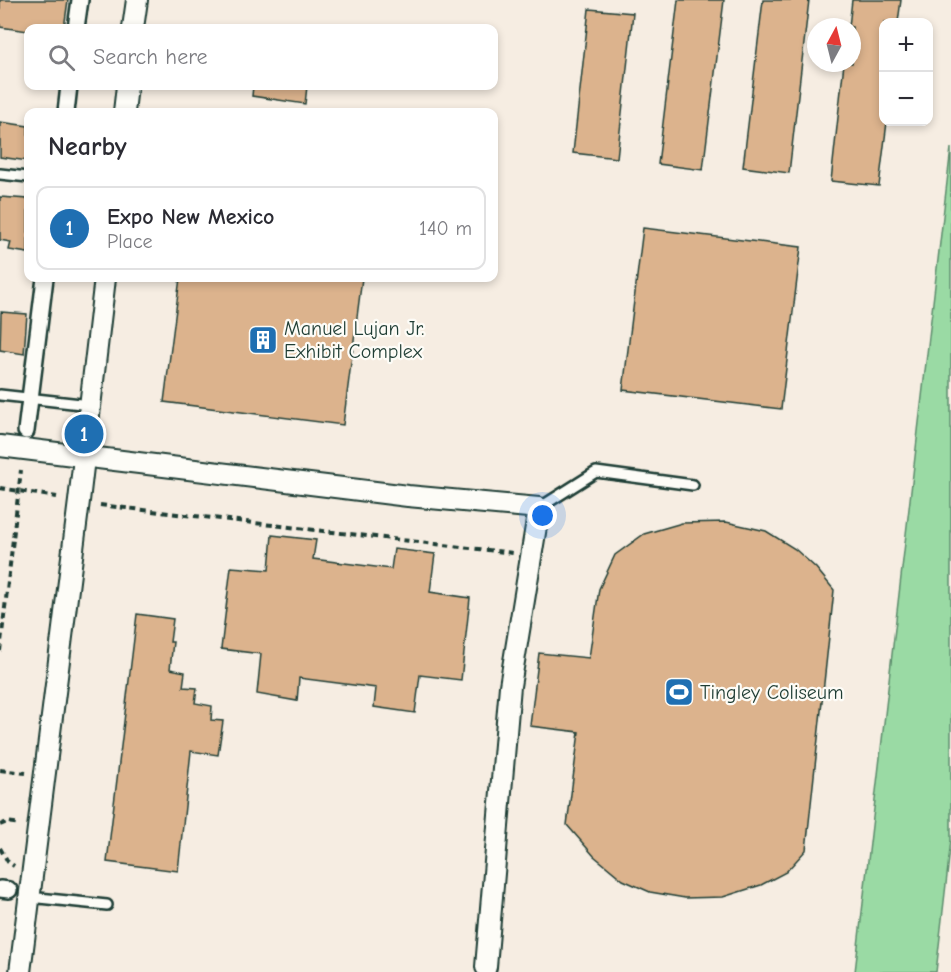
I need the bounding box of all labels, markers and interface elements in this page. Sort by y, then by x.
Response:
north arrow [807,18,861,72]
map controls [879,18,933,126]
button: + [879,18,933,72]
search box [24,24,498,90]
icon: search [45,41,78,74]
text: Search here [93,44,208,70]
button: − [879,72,933,126]
text: Nearby [48,132,127,162]
text: Expo New Mexico [107,204,275,230]
text: 1 [66,217,73,240]
text: 140 m [419,217,472,240]
text: Place [107,230,153,253]
place label: Manuel Lujan Jr. Exhibit Complex [284,317,424,363]
building icon: Manuel Lujan Jr. Exhibit Complex [247,324,279,356]
pin: 1 [64,412,104,456]
your location [528,501,557,530]
sports icon: Tingley Coliseum [663,676,695,708]
place label: Tingley Coliseum [700,681,843,704]

